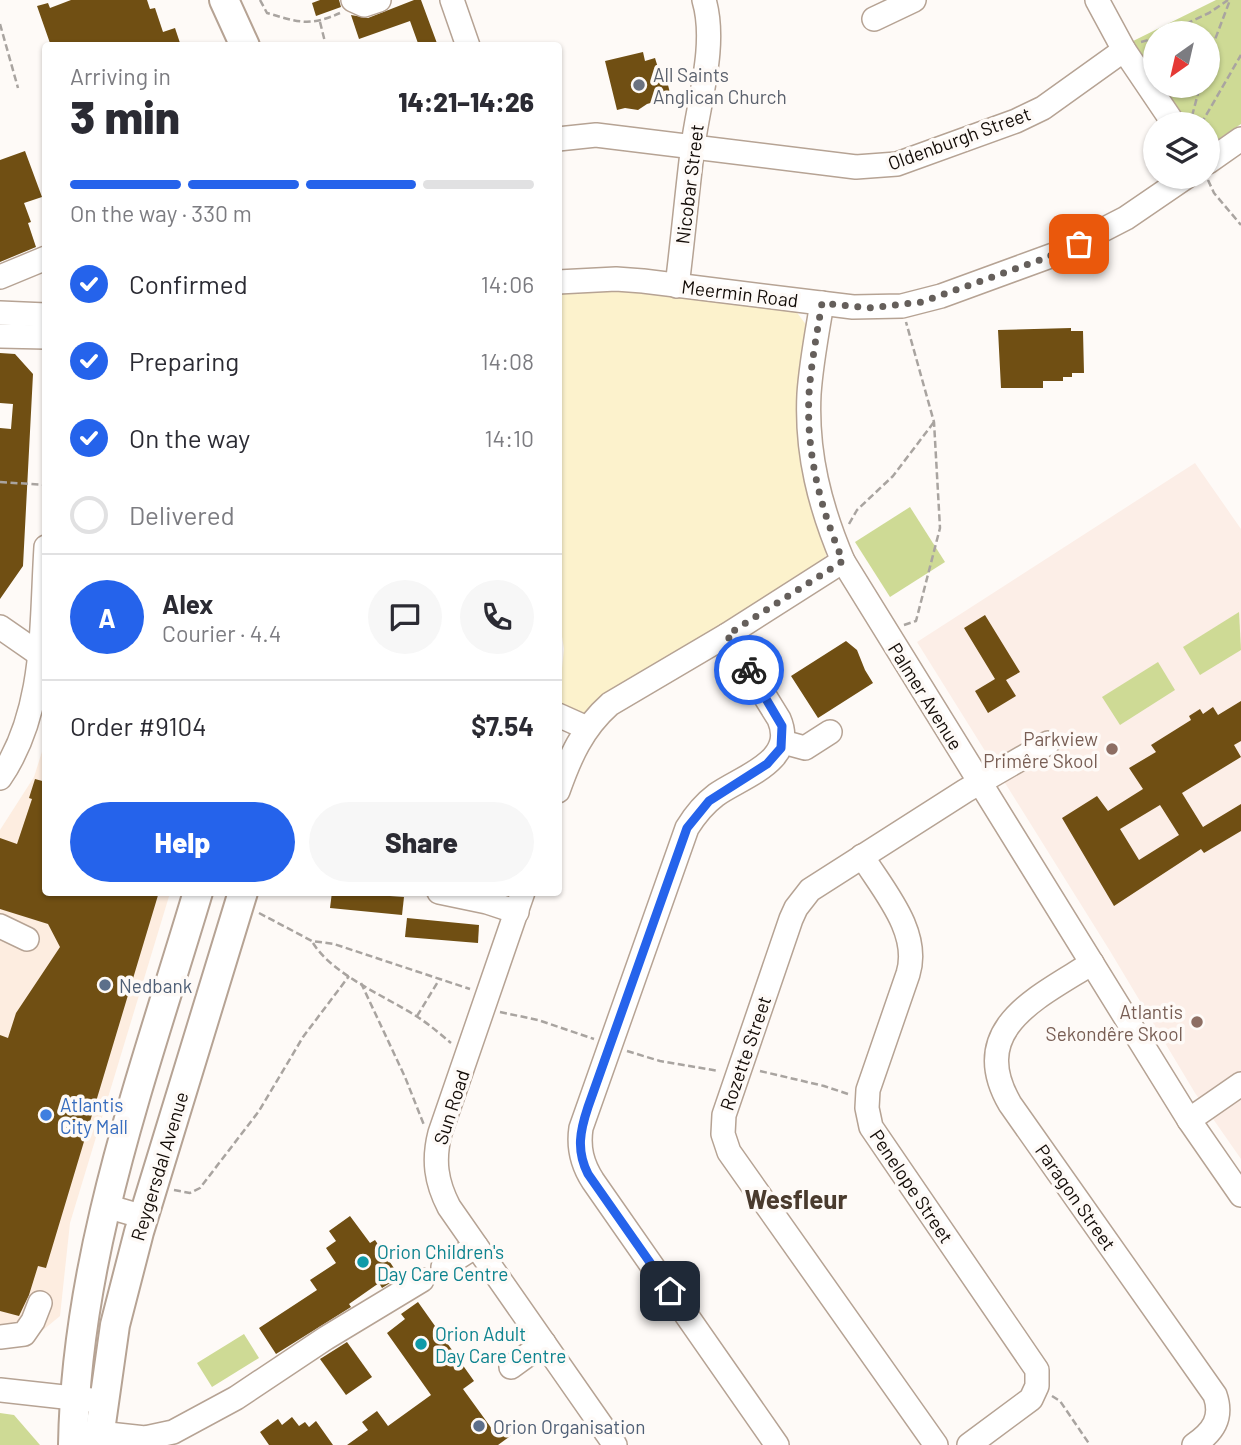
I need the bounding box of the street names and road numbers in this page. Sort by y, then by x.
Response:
street label: Oldenburgh Street [884,102,1034,174]
street label: Nicobar Street [670,123,708,245]
street label: Meermin Road [680,274,800,312]
street label: Palmer Avenue [884,638,968,754]
street label: Rozette Street [715,993,775,1113]
street label: Sun Road [428,1067,474,1147]
street label: Reygersdal Avenue [125,1089,193,1243]
street label: Penelope Street [866,1125,958,1247]
street label: Paragon Street [1031,1140,1121,1254]

